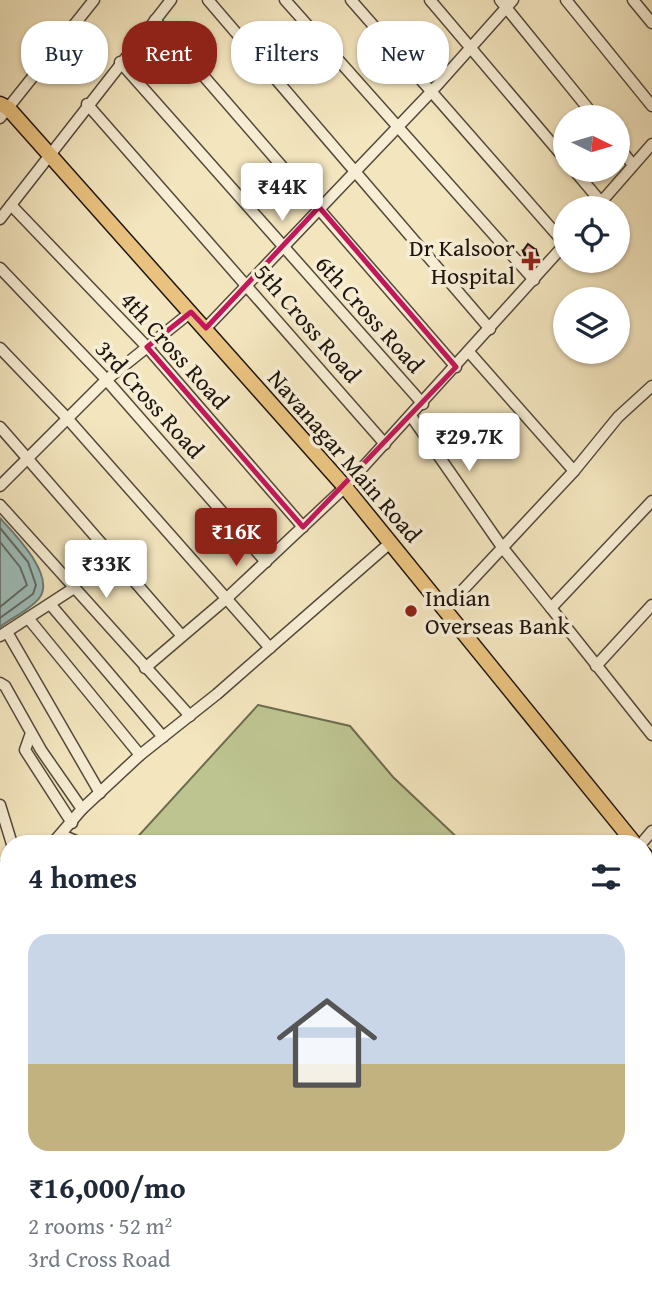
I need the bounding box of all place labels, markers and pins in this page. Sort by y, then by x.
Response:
pin: ₹44K [241,164,323,223]
place label: Dr Kalsoor Hospital [409,230,515,293]
marker: Dr Kalsoor Hospital [521,251,541,271]
pin: ₹29.7K [412,414,526,473]
pin: ₹16K [195,508,277,568]
pin: ₹33K [65,540,147,600]
place label: Indian Overseas Bank [425,580,570,643]
marker: Indian Overseas Bank [403,603,419,619]

